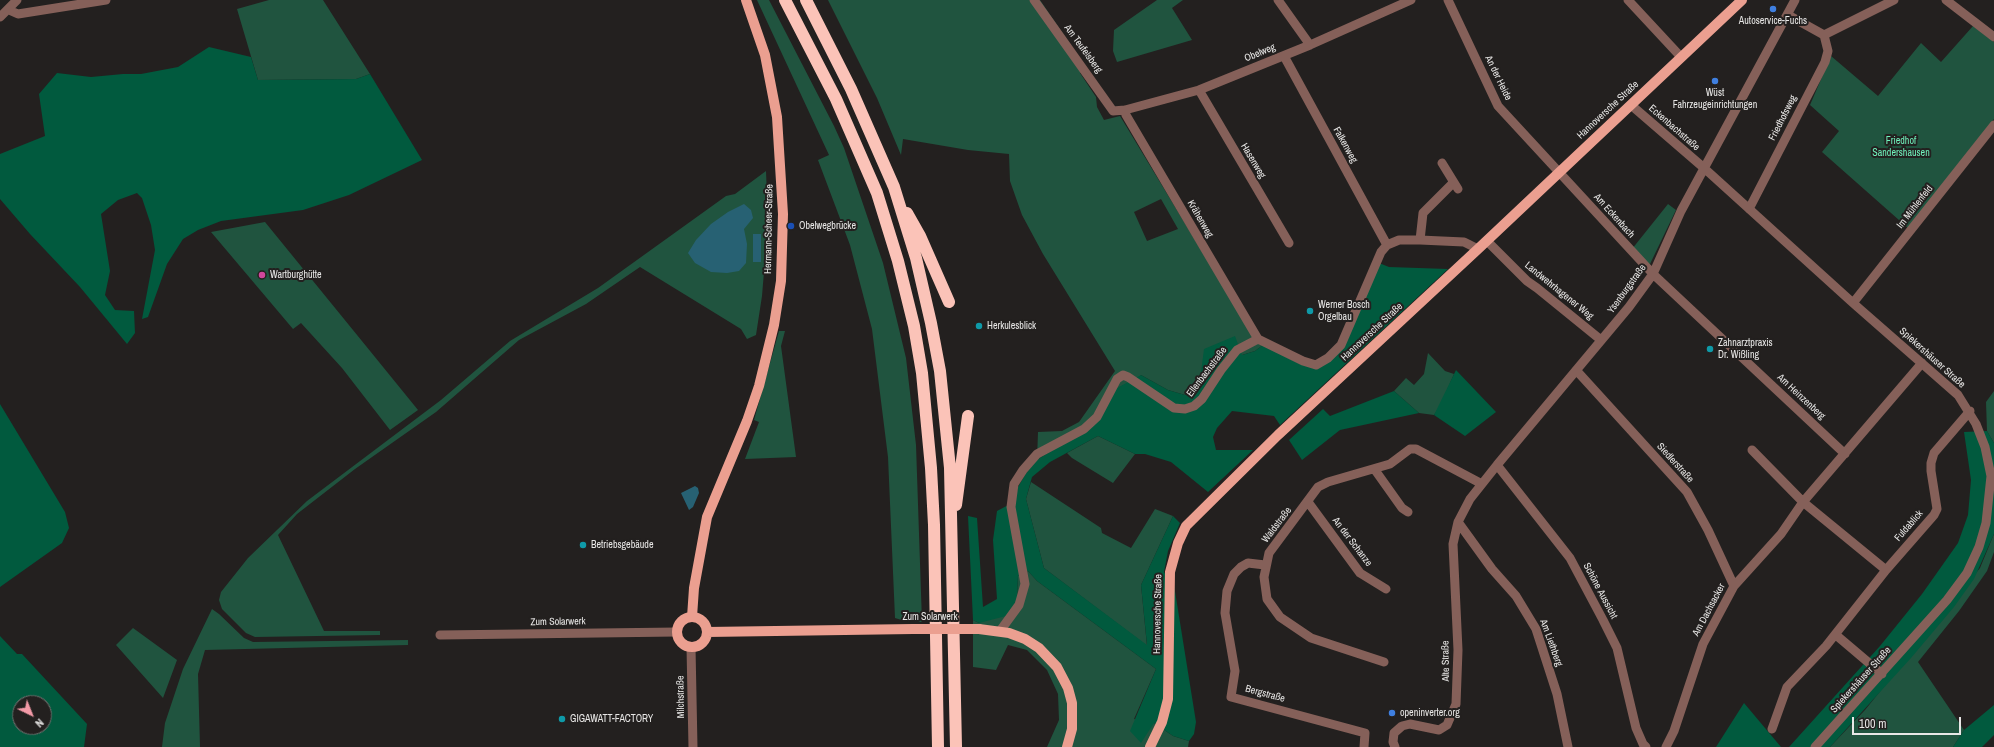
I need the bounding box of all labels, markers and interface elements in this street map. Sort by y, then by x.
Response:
marker: Autoservice-Fuchs [1768,4,1778,14]
place label: Autoservice-Fuchs [1739,15,1807,27]
street label: Am Teufelsberg [1061,22,1105,76]
street label: Obelweg [1243,41,1277,65]
street label: An der Heide [1482,54,1514,102]
marker: Wüst Fahrzeugeinrichtungen [1710,76,1720,86]
street label: Hannoversche Straße [1575,78,1641,142]
place label: Wüst Fahrzeugeinrichtungen [1673,87,1757,110]
street label: Friedhofsweg [1766,93,1800,143]
street label: Eckenbachstraße [1646,103,1702,153]
street label: Falkenweg [1330,125,1360,165]
park label: Friedhof Sandershausen [1872,135,1930,158]
street label: Hasenweg [1238,141,1268,181]
street label: Im Mühlenfeld [1894,183,1936,231]
street label: Hermann-Scheer-Straße [762,184,776,274]
street label: Am Eckenbach [1591,191,1637,241]
street label: Krähenweg [1184,198,1216,240]
place label: Obelwegbrücke [799,220,856,232]
marker: Obelwegbrücke [786,221,796,231]
street label: Landwehrhagener Weg [1522,260,1596,322]
street label: Ysenburgstraße [1605,262,1649,316]
place label: Wartburghütte [270,269,322,281]
marker: Wartburghütte [257,270,267,280]
place label: Werner Bosch Orgelbau [1318,299,1370,322]
street label: Hannoversche Straße [1339,300,1405,364]
marker: Werner Bosch Orgelbau [1305,306,1315,316]
place label: Herkulesblick [987,320,1036,332]
marker: Herkulesblick [974,321,984,331]
street label: Spiekershäuser Straße [1897,325,1967,391]
place label: Zahnarztpraxis Dr. Wißling [1718,337,1773,360]
marker: Zahnarztpraxis Dr. Wißling [1705,344,1715,354]
street label: Ellenbachstraße [1184,345,1230,399]
street label: Am Heinzenberg [1774,372,1828,422]
street label: Siedlerstraße [1654,441,1696,485]
street label: Waldstraße [1260,505,1294,545]
street label: Fuldablick [1892,508,1926,544]
street label: An der Schanze [1330,515,1374,569]
place label: Betriebsgebäude [591,539,653,551]
marker: Betriebsgebäude [578,540,588,550]
street label: Schöne Aussicht [1580,561,1620,621]
street label: Hannoversche Straße [1151,574,1165,654]
street label: Am Dachsacker [1690,582,1728,638]
street label: Zum Solarwerk [902,611,958,623]
street label: Zum Solarwerk [530,616,586,628]
street label: Am Liethberg [1537,618,1565,668]
street label: Alte Straße [1440,640,1452,682]
street label: Spiekershäuser Straße [1828,645,1894,715]
street label: Milchstraße [675,675,687,719]
street label: Bergstraße [1244,683,1286,705]
north arrow [12,695,52,735]
place label: openinverter.org [1400,707,1460,719]
marker: openinverter.org [1387,708,1397,718]
scale bar [1854,709,1963,735]
place label: GIGAWATT-FACTORY [570,713,653,725]
marker: GIGAWATT-FACTORY [557,714,567,724]
text: N [32,716,47,730]
text: 100 m [1859,716,1886,732]

